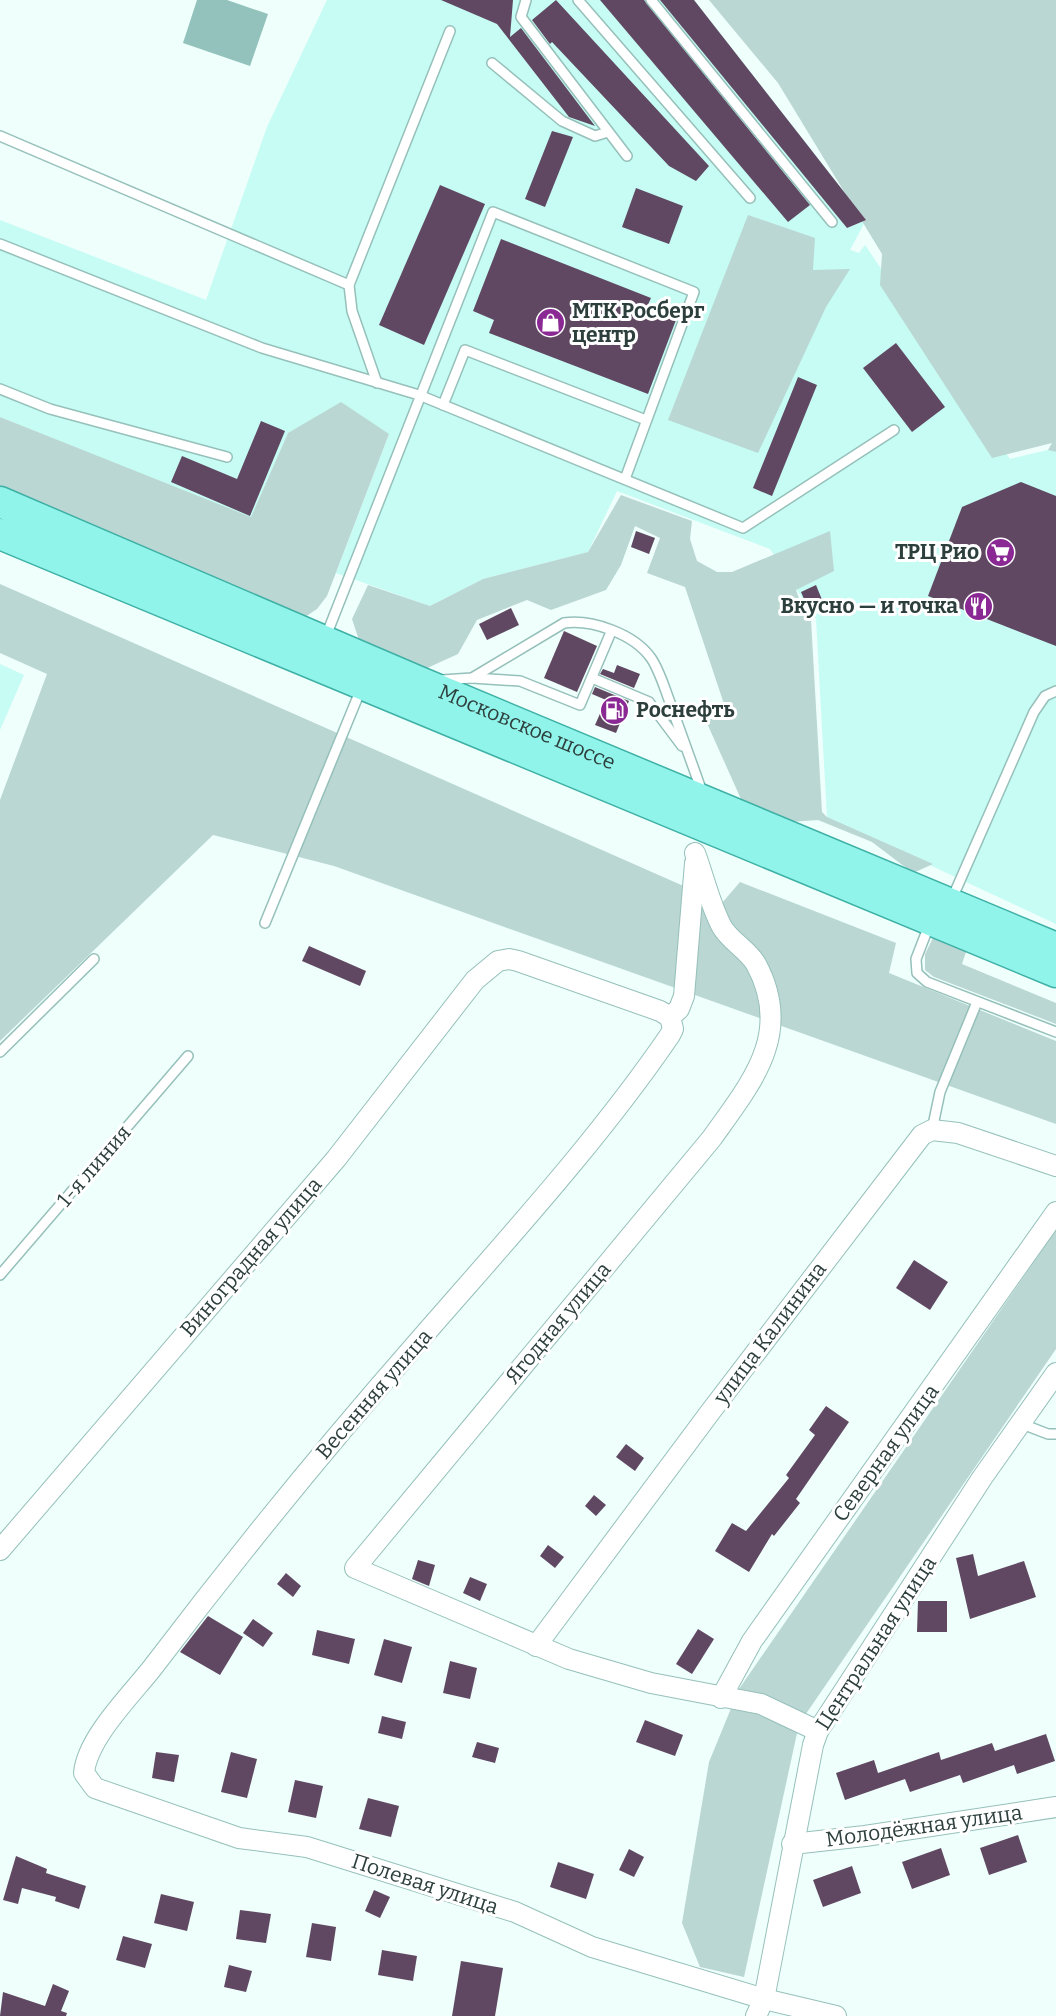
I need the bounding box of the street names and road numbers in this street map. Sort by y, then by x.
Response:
street label: Московское шоссе [435,678,619,775]
street label: 1-я линия [52,1120,136,1212]
street label: Виноградная улица [175,1172,328,1342]
street label: улица Калинина [707,1256,832,1410]
street label: Ягодная улица [500,1257,617,1389]
street label: Весенняя улица [310,1323,438,1464]
street label: Северная улица [827,1379,945,1527]
street label: Центральная улица [810,1551,942,1735]
street label: Молодёжная улица [824,1799,1024,1853]
street label: Полевая улица [348,1848,502,1920]

